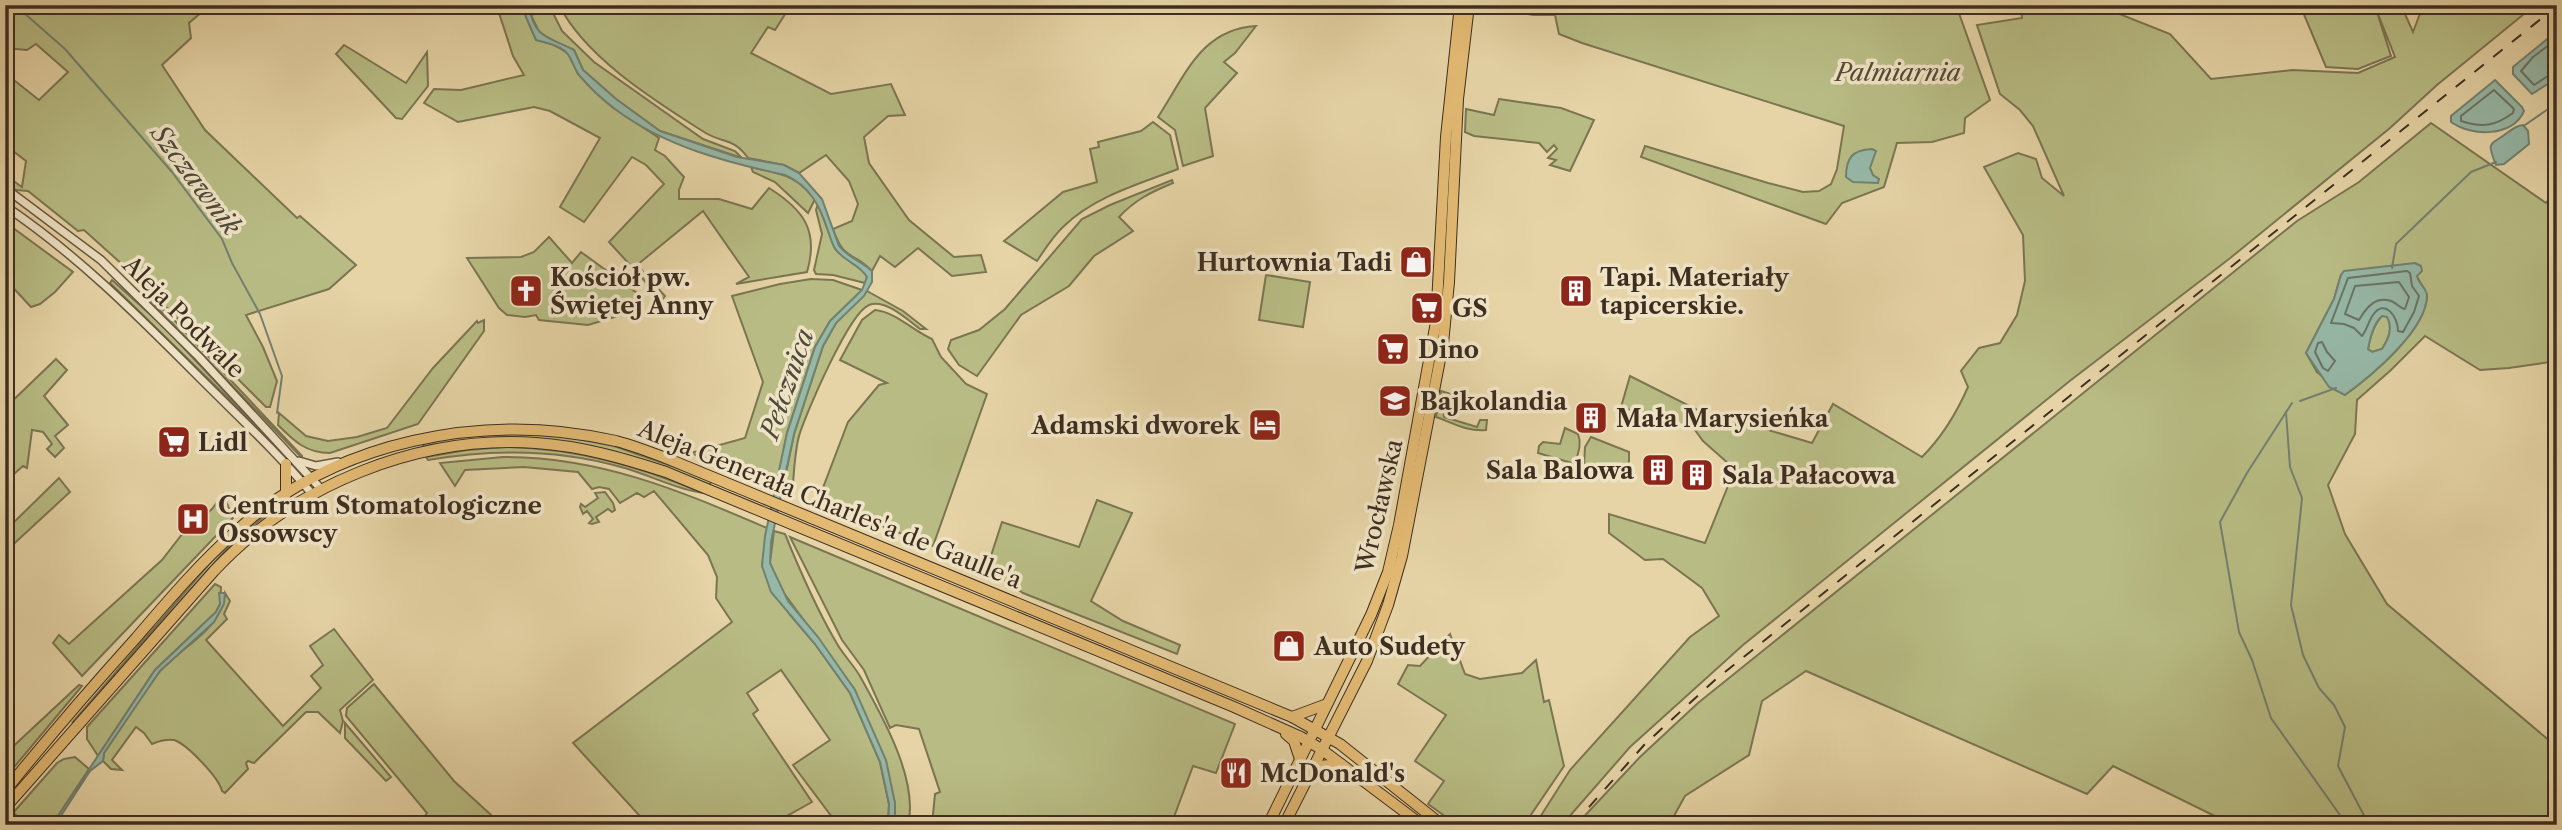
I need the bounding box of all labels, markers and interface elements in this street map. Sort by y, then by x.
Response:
park label: Palmiarnia [1833,58,1961,87]
water label: Szczawnik [143,117,248,242]
shop icon: Hurtownia Tadi [1397,243,1435,281]
place label: Hurtownia Tadi [1197,248,1392,277]
street label: Aleja Podwale [116,249,251,384]
place label: Kościół pw. Świętej Anny [550,263,715,320]
place label: Tapi. Materiały tapicerskie. [1600,263,1790,320]
church icon: Kościół pw. Świętej Anny [507,272,545,310]
building icon: Tapi. Materiały tapicerskie. [1557,272,1595,310]
supermarket icon: GS [1408,289,1446,327]
place label: GS [1452,294,1488,323]
water label: Pełcznica [753,324,821,445]
supermarket icon: Dino [1374,330,1412,368]
place label: Dino [1418,335,1479,364]
school or university icon: Bajkolandia [1376,382,1414,420]
place label: Bajkolandia [1420,387,1568,416]
building icon: Mała Marysieńka [1572,399,1610,437]
place label: Mała Marysieńka [1616,404,1830,433]
hotel icon: Adamski dworek [1246,406,1284,444]
place label: Adamski dworek [1031,411,1241,440]
street label: Aleja Generała Charles'a de Gaulle'a [633,413,1026,595]
supermarket icon: Lidl [155,423,193,461]
place label: Lidl [198,428,248,457]
street label: Wrocławska [1349,436,1409,577]
building icon: Sala Balowa [1639,451,1677,489]
place label: Sala Balowa [1486,456,1635,485]
building icon: Sala Pałacowa [1678,456,1716,494]
place label: Sala Pałacowa [1722,461,1897,490]
place label: Centrum Stomatologiczne Ossowscy [218,491,542,548]
hospital icon: Centrum Stomatologiczne Ossowscy [174,500,212,538]
shop icon: Auto Sudety [1270,627,1308,665]
place label: Auto Sudety [1313,632,1466,661]
restaurant icon: McDonald's [1217,754,1255,792]
place label: McDonald's [1260,759,1405,788]

